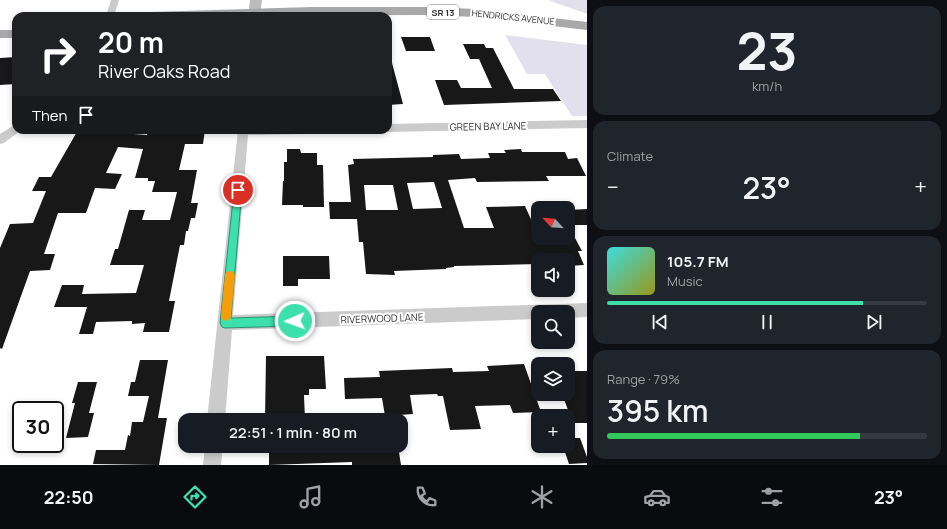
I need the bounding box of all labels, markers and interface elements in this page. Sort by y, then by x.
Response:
road number: SR 13 [427,5,459,19]
street label: HENDRICKS AVENUE [471,6,555,28]
text: 23 [736,15,798,86]
text: 20 m [98,23,164,61]
icon: right [32,28,84,80]
text: River Oaks Road [98,59,230,83]
text: km/h [752,77,782,95]
icon: arrive [75,104,97,126]
text: Then [32,105,67,126]
street label: GREEN BAY LANE [450,118,527,134]
text: Climate [607,147,653,165]
text: 23° [742,167,791,208]
text: − [607,172,619,202]
text: + [914,172,927,202]
pin [221,173,255,207]
icon: arrive [227,179,249,201]
north arrow [531,201,575,245]
map controls [531,201,575,453]
text: 105.7 FM [667,251,728,272]
button: sound [531,253,575,297]
text: Music [667,272,703,290]
position arrow [274,300,316,342]
button: search [531,305,575,349]
street label: RIVERWOOD LANE [340,310,424,326]
icon: previous [649,311,671,333]
icon: pause [756,311,778,333]
icon: next [863,311,885,333]
button: layers [531,357,575,401]
text: Range · 79% [607,370,680,388]
text: 395 km [607,390,709,431]
speed limit sign: 30 [12,401,64,453]
button: + [531,409,575,453]
text: 22:51 · 1 min · 80 m [229,422,357,443]
icon: directions [181,483,209,511]
icon: music [297,483,325,511]
icon: phone [412,483,440,511]
icon: climate [528,483,556,511]
icon: car [643,483,671,511]
icon: filters [758,483,786,511]
text: 22:50 [44,485,94,509]
text: 23° [874,485,903,509]

